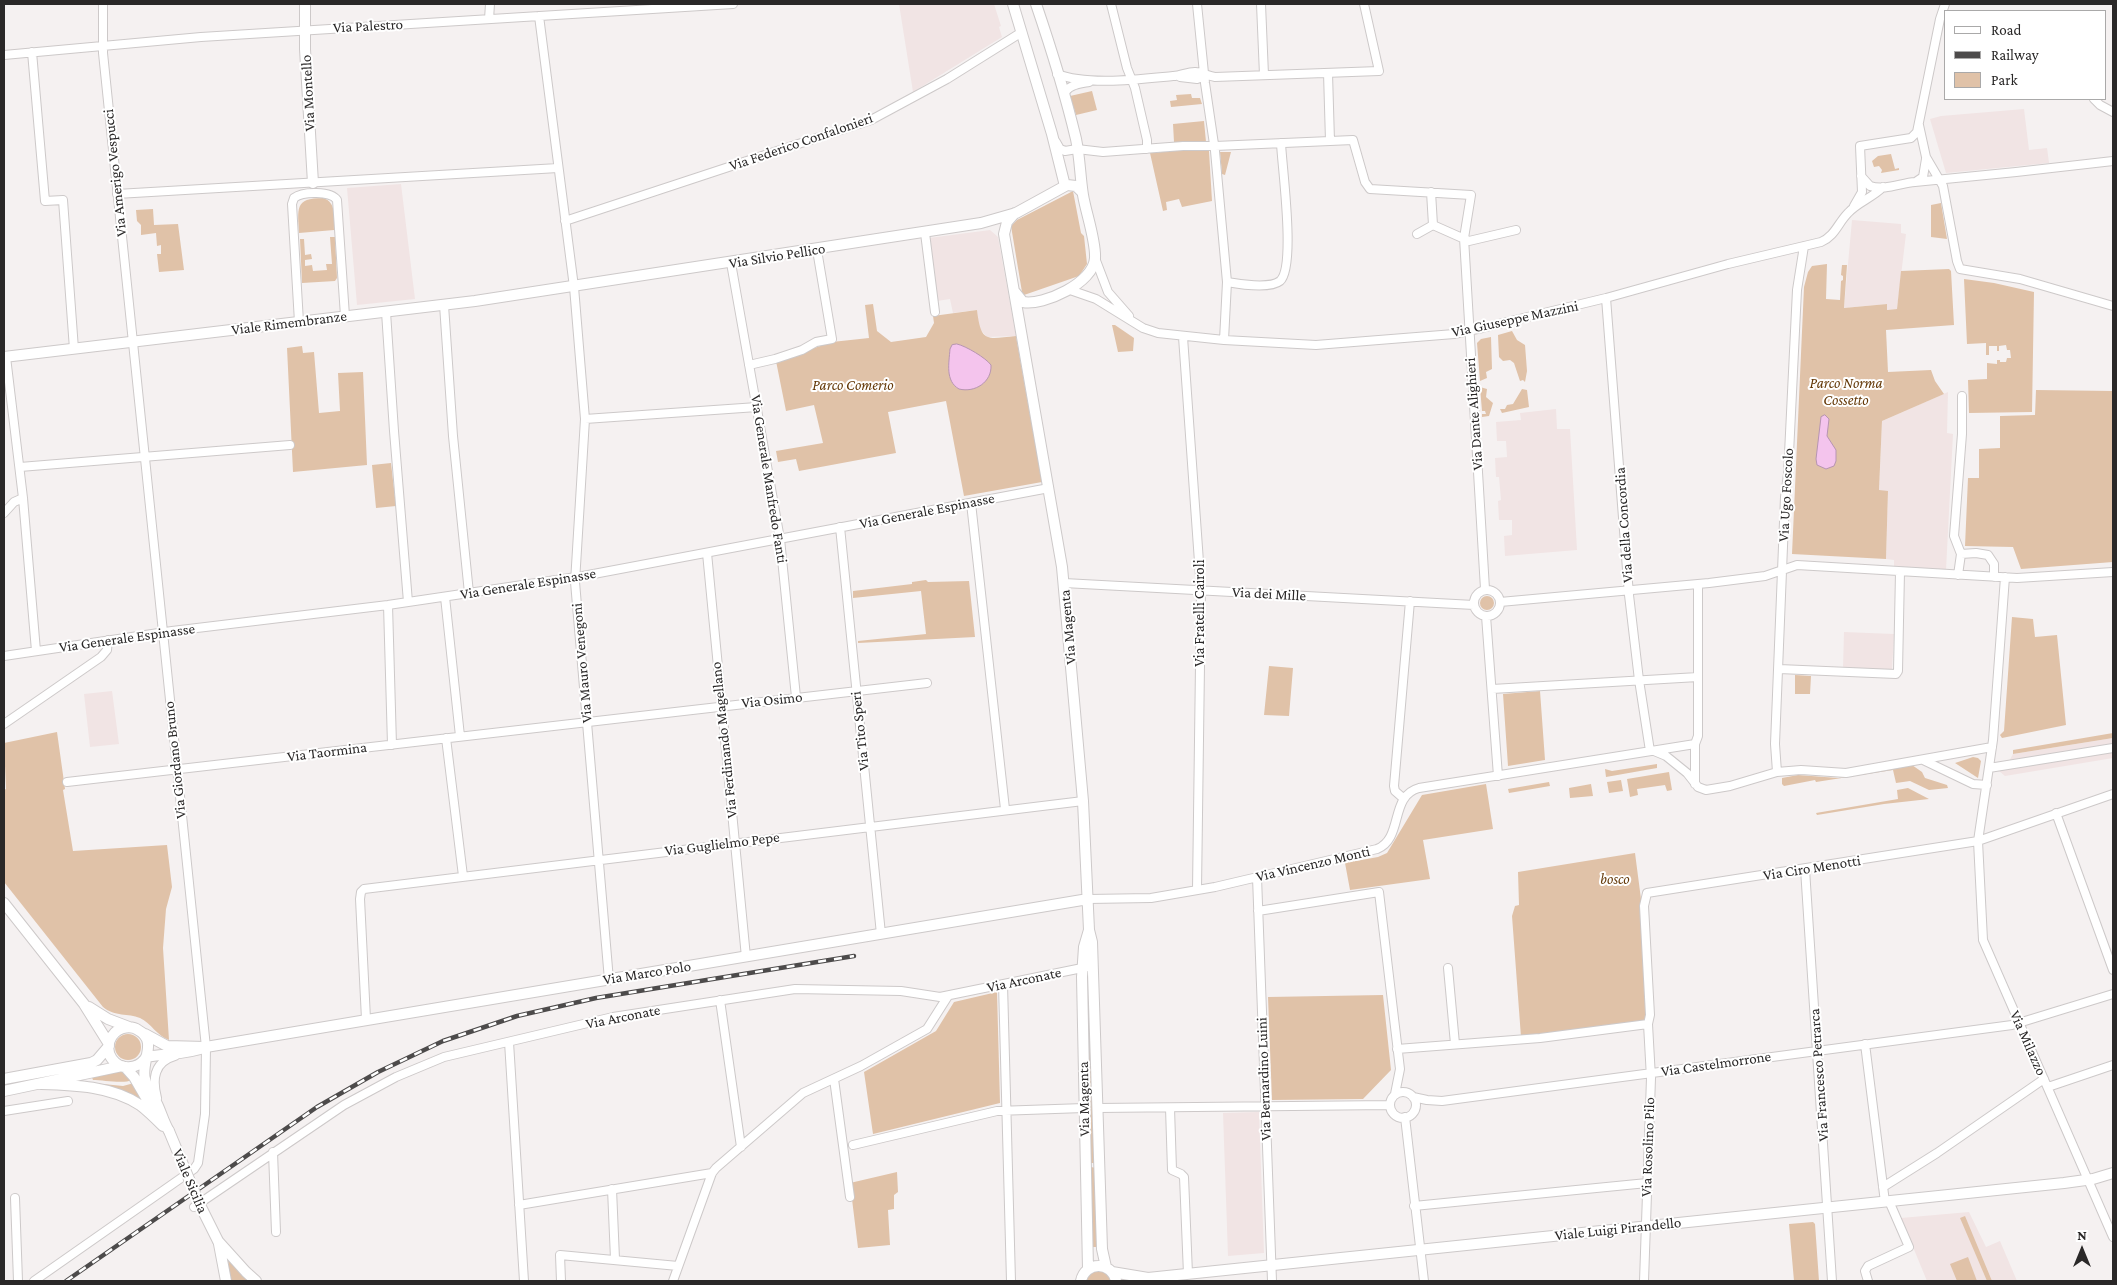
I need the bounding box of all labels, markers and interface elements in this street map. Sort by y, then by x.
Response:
legend [1944,10,2107,100]
street label: Via Palestro [333,15,403,37]
text: Road [1991,22,2021,38]
text: Railway [1991,47,2039,63]
street label: Via Montello [297,54,319,132]
text: Park [1991,72,2018,88]
street label: Via Amerigo Vespucci [99,108,131,238]
street label: Via Federico Confalonieri [727,109,875,175]
street label: Via Silvio Pellico [728,240,826,272]
street label: Via Giuseppe Mazzini [1450,297,1580,341]
street label: Viale Rimembranze [230,307,348,339]
street label: Via Dante Alighieri [1461,357,1487,471]
park label: Parco Norma Cossetto [1809,374,1883,409]
park label: Parco Comerio [812,376,894,394]
street label: Via Generale Manfredo Fanti [747,393,791,565]
street label: Via Ugo Foscolo [1775,447,1797,543]
street label: Via della Concordia [1611,467,1637,583]
street label: Via Generale Espinasse [858,489,996,533]
street label: Via Fratelli Cairoli [1190,559,1208,667]
street label: Via Generale Espinasse [459,564,597,604]
street label: Via dei Mille [1232,583,1306,605]
street label: Via Magenta [1056,589,1080,665]
street label: Via Mauro Venegoni [568,602,596,724]
street label: Via Generale Espinasse [58,620,196,656]
street label: Via Ferdinando Magellano [707,661,741,819]
street label: Via Osimo [741,688,803,712]
street label: Via Tito Speri [847,690,873,772]
street label: Via Giordano Bruno [160,700,190,820]
street label: Via Taormina [286,738,368,766]
street label: Via Guglielmo Pepe [663,828,781,860]
street label: Via Vincenzo Monti [1254,842,1372,886]
street label: Via Ciro Menotti [1762,851,1862,885]
park label: bosco [1600,870,1630,888]
street label: Via Marco Polo [602,957,692,989]
street label: Via Arconate [985,963,1063,997]
street label: Via Arconate [584,1001,662,1033]
street label: Via Francesco Petrarca [1805,1008,1833,1142]
street label: Via Milazzo [2006,1008,2050,1078]
street label: Via Bernardino Luini [1253,1017,1275,1141]
street label: Via Castelmorrone [1660,1047,1772,1081]
street label: Via Magenta [1074,1061,1094,1137]
street label: Via Rosolino Pilo [1637,1097,1659,1197]
street label: Viale Sicilia [168,1146,212,1216]
street label: Viale Luigi Pirandello [1554,1213,1682,1245]
north arrow [2057,1225,2107,1275]
text: N [2077,1227,2087,1243]

